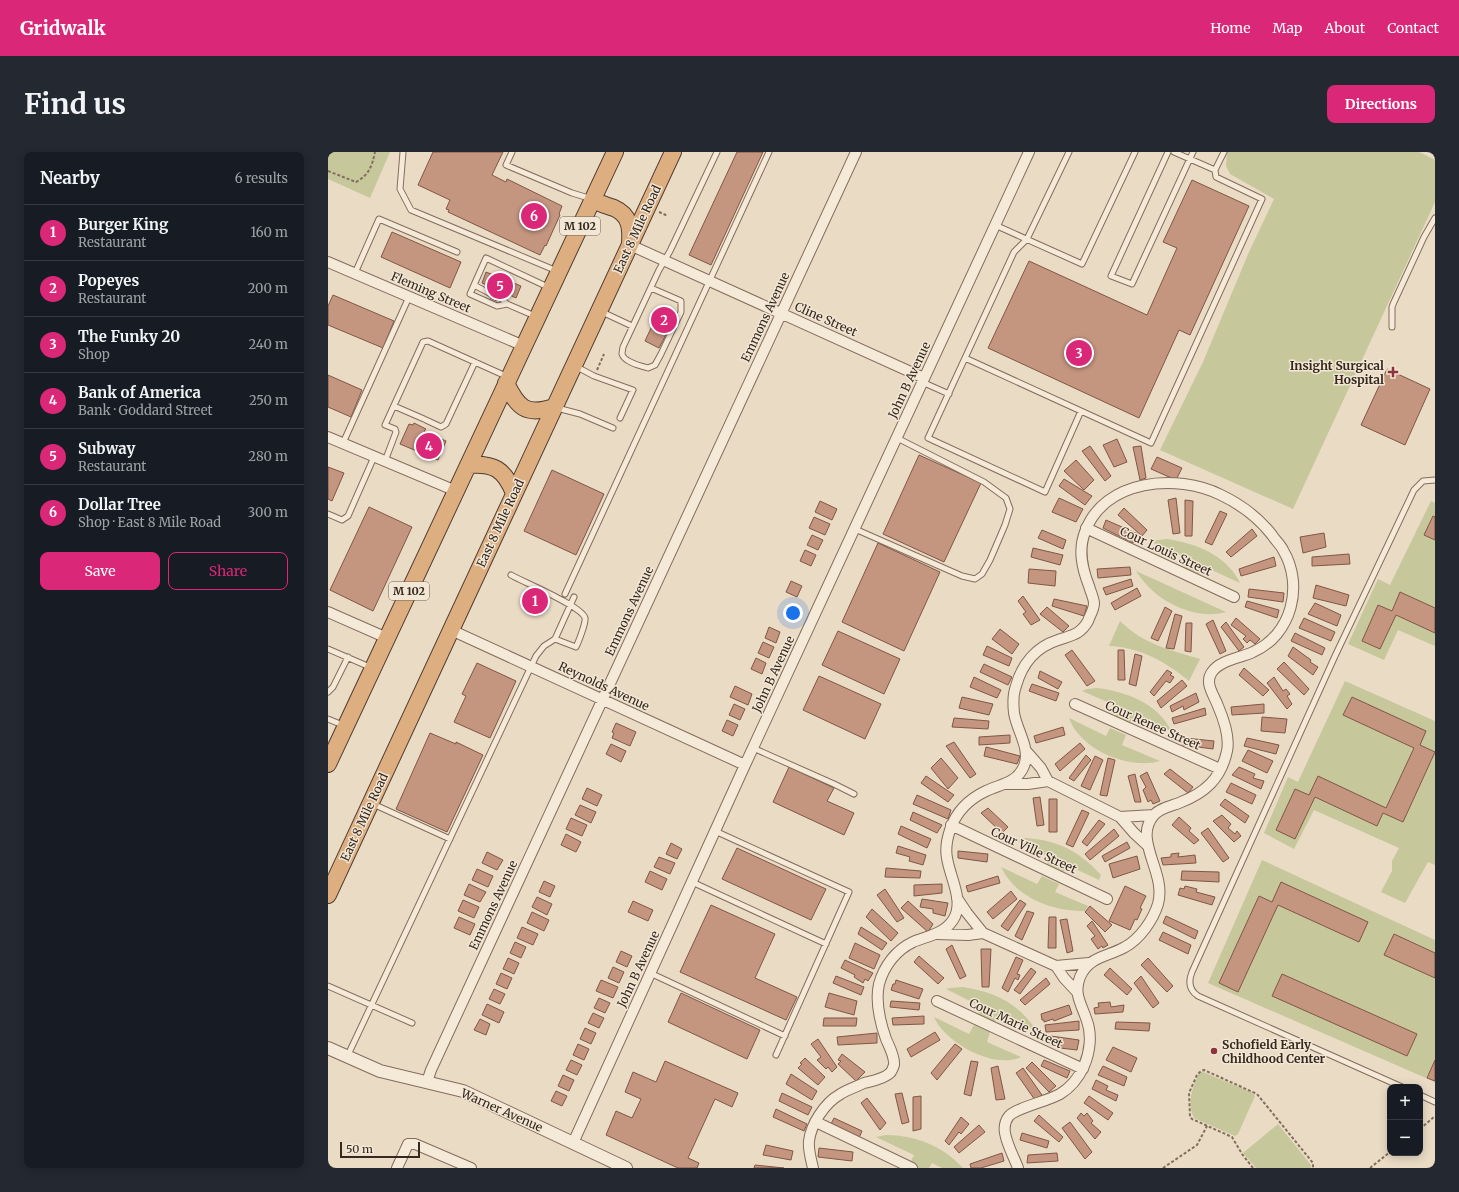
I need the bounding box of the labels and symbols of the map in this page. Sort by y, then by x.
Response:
street label: East 8 Mile Road [610,183,664,275]
pin: 6 [521,201,547,231]
road number: M 102 [560,217,600,235]
street label: Fleming Street [389,268,473,316]
street label: Emmons Avenue [738,270,792,364]
pin: 5 [487,271,513,301]
street label: Cline Street [792,299,860,340]
pin: 2 [651,305,677,335]
pin: 3 [1066,338,1092,368]
street label: John B Avenue [884,339,933,422]
place label: Insight Surgical Hospital [1290,358,1384,387]
marker: Insight Surgical Hospital [1387,366,1399,378]
pin: 4 [416,431,442,461]
street label: East 8 Mile Road [473,477,527,569]
street label: Cour Louis Street [1118,523,1214,579]
street label: Emmons Avenue [602,564,656,658]
road number: M 102 [389,582,429,600]
pin: 1 [522,586,548,616]
your location [783,603,803,623]
street label: John B Avenue [748,633,797,716]
street label: Reynolds Avenue [556,658,652,714]
street label: Cour Renee Street [1103,697,1203,753]
street label: East 8 Mile Road [337,771,391,863]
street label: Cour Ville Street [989,824,1080,877]
street label: Emmons Avenue [466,858,520,952]
street label: John B Avenue [613,928,662,1011]
street label: Cour Marie Street [967,995,1065,1051]
place label: Schofield Early Childhood Center [1222,1037,1326,1066]
marker: Schofield Early Childhood Center [1209,1046,1219,1056]
street label: Warner Avenue [458,1085,545,1135]
scale bar [340,1140,420,1159]

